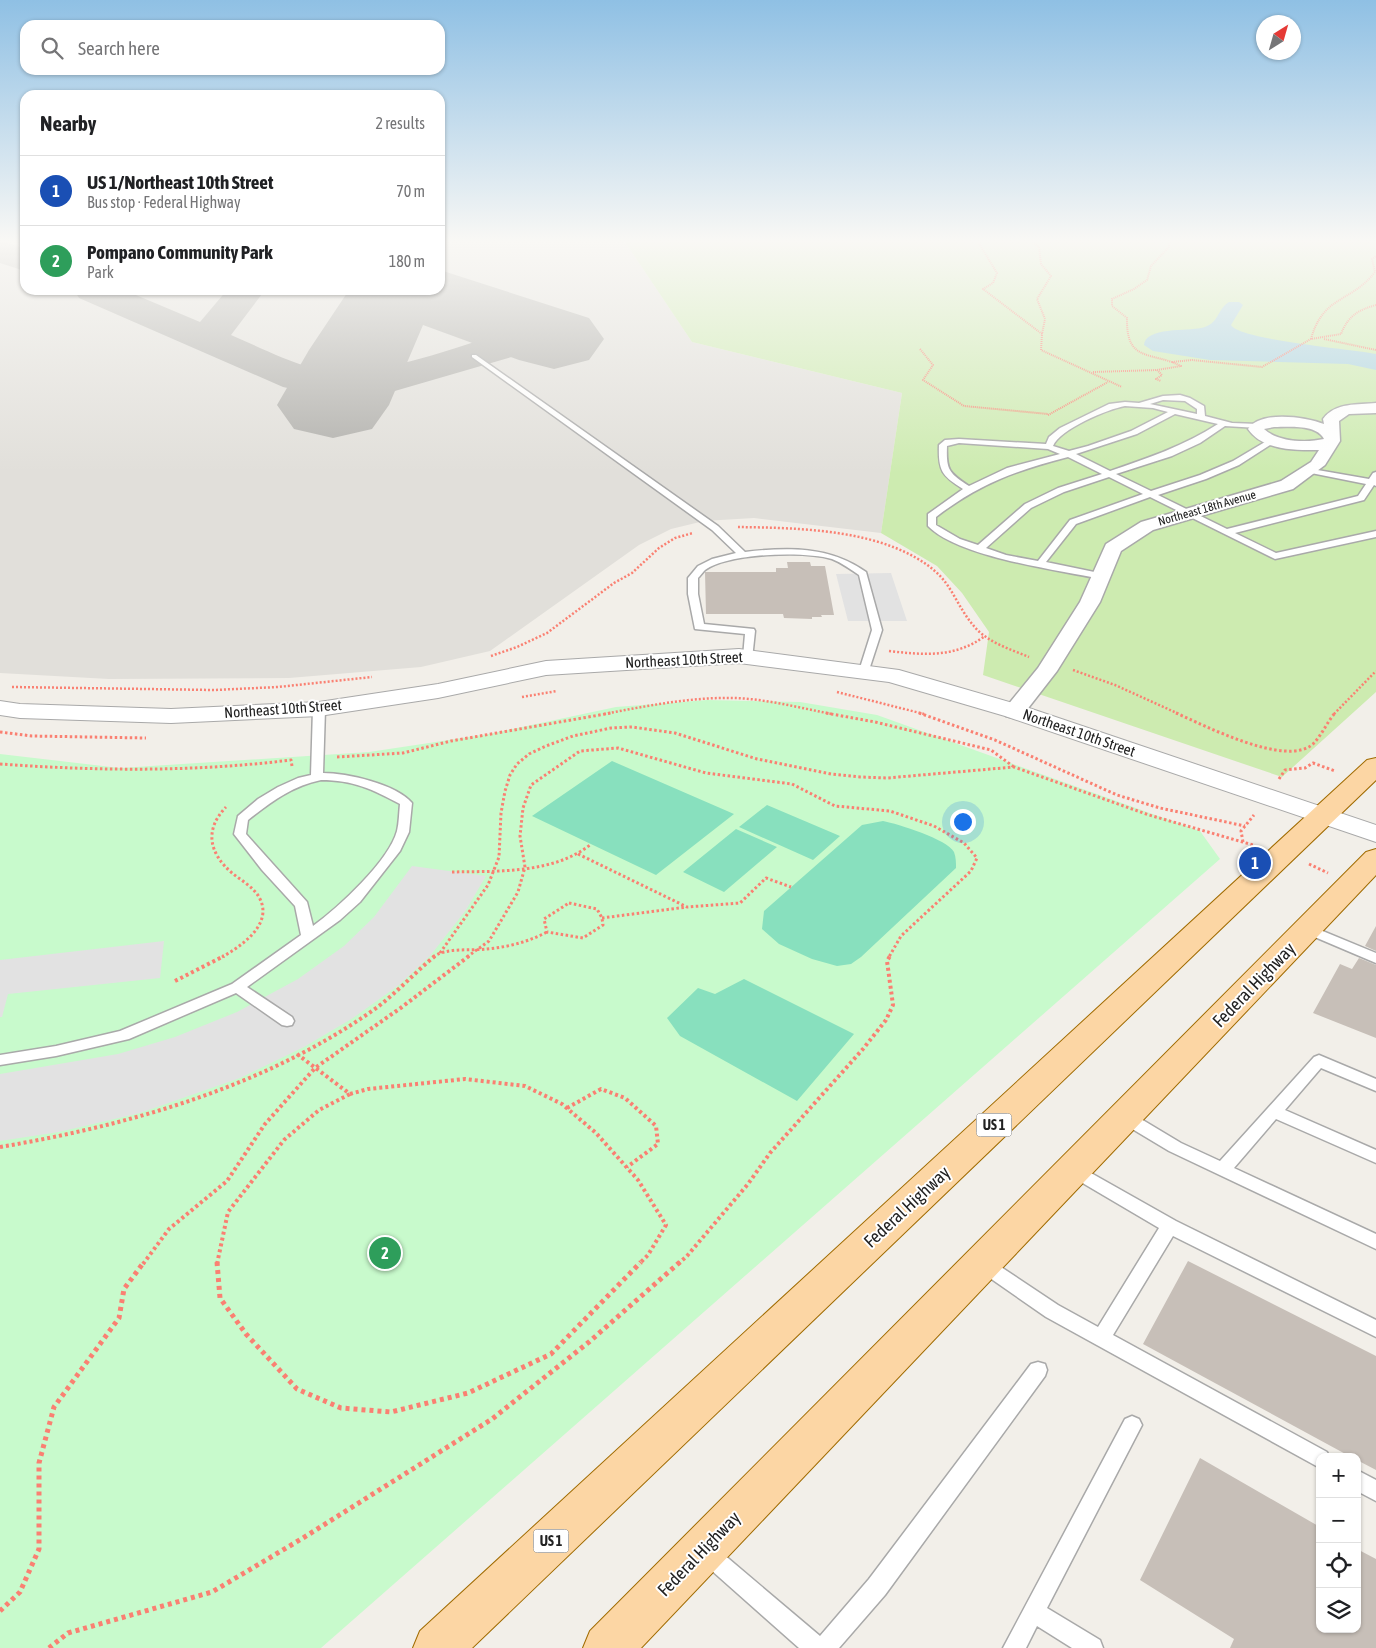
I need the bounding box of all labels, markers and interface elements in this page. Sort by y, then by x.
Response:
north arrow [1256,15,1301,60]
search box [20,20,445,75]
icon: search [38,34,66,62]
text: Search here [78,37,160,59]
text: Nearby [40,111,96,135]
text: 2 results [375,114,425,132]
text: US 1/Northeast 10th Street [87,171,273,193]
text: 1 [52,182,60,200]
text: 70 m [396,182,425,200]
text: Bus stop · Federal Highway [87,193,241,211]
text: Pompano Community Park [87,241,273,263]
text: 2 [52,252,60,270]
text: 180 m [389,252,425,270]
text: Park [87,263,114,281]
street label: Northeast 18th Avenue [1156,487,1258,529]
street label: Northeast 10th Street [625,648,743,671]
street label: Northeast 10th Street [224,696,342,721]
street label: Northeast 10th Street [1021,705,1138,760]
your location [950,809,976,835]
pin: 1 [1239,844,1271,882]
street label: Federal Highway [1208,938,1299,1031]
road number: US 1 [976,1114,1012,1136]
street label: Federal Highway [859,1162,954,1252]
pin: 2 [369,1234,401,1272]
map controls [1316,1453,1361,1633]
button: + [1316,1453,1361,1498]
button: − [1316,1498,1361,1543]
street label: Federal Highway [653,1507,744,1600]
road number: US 1 [534,1530,568,1552]
button: locate [1316,1543,1361,1588]
button: layers [1316,1588,1361,1633]

